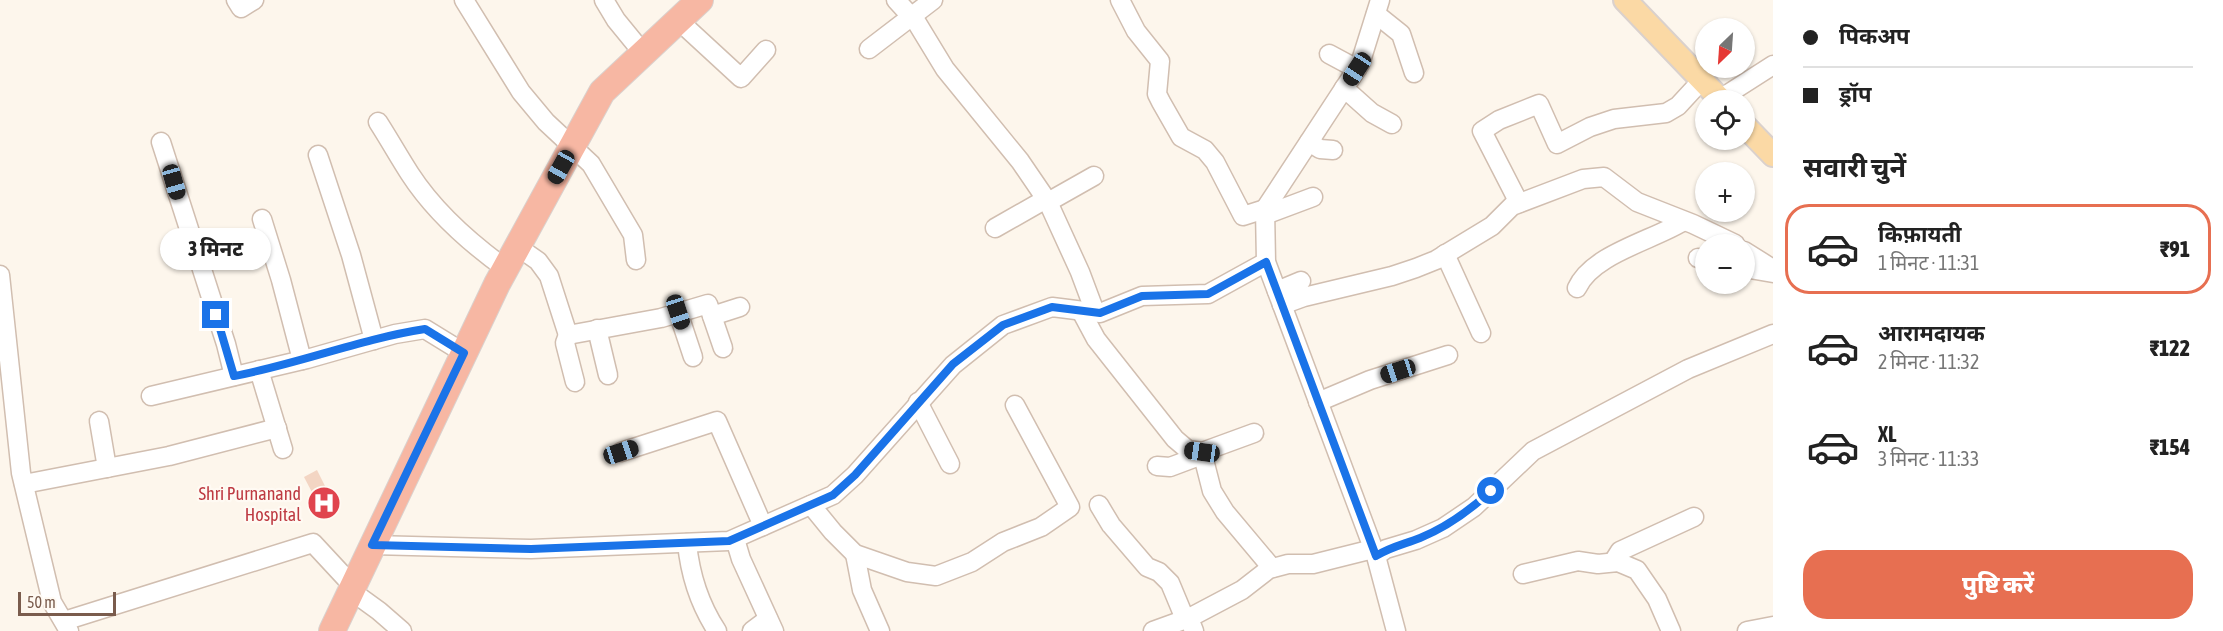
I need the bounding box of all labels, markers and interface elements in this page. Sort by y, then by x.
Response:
north arrow [1695,18,1755,78]
map controls [1695,18,1755,294]
text: पिकअप [1839,23,1910,49]
car [1340,49,1374,89]
text: ड्रॉप [1839,81,1872,107]
button: locate [1695,90,1755,150]
car [544,147,578,187]
text: सवारी चुनें [1803,152,1906,183]
car [160,162,188,202]
button: + [1695,162,1755,222]
text: किफ़ायती [1878,221,1962,247]
icon: car [1806,222,1860,276]
callout: 3 मिनट [160,228,272,270]
button: − [1695,234,1755,294]
text: ₹91 [2160,236,2190,262]
text: 3 मिनट [188,237,243,260]
text: 1 मिनट · 11:31 [1878,251,1979,274]
car [664,292,692,332]
route end [202,301,229,328]
text: आरामदायक [1878,320,1985,346]
icon: car [1806,321,1860,375]
text: ₹122 [2150,335,2190,361]
text: 2 मिनट · 11:32 [1878,350,1979,373]
car [1378,357,1418,385]
icon: car [1806,420,1860,474]
text: XL [1878,421,1896,447]
text: ₹154 [2150,434,2190,460]
car [601,438,641,466]
car [1183,441,1221,463]
text: 3 मिनट · 11:33 [1878,447,1979,470]
route start [1477,477,1504,504]
place label: Shri Purnanand Hospital [199,483,301,525]
hospital icon: Shri Purnanand Hospital [306,485,342,521]
button: पुष्टि करें [1803,550,2193,619]
scale bar [18,589,116,616]
text: 50 m [27,593,56,611]

